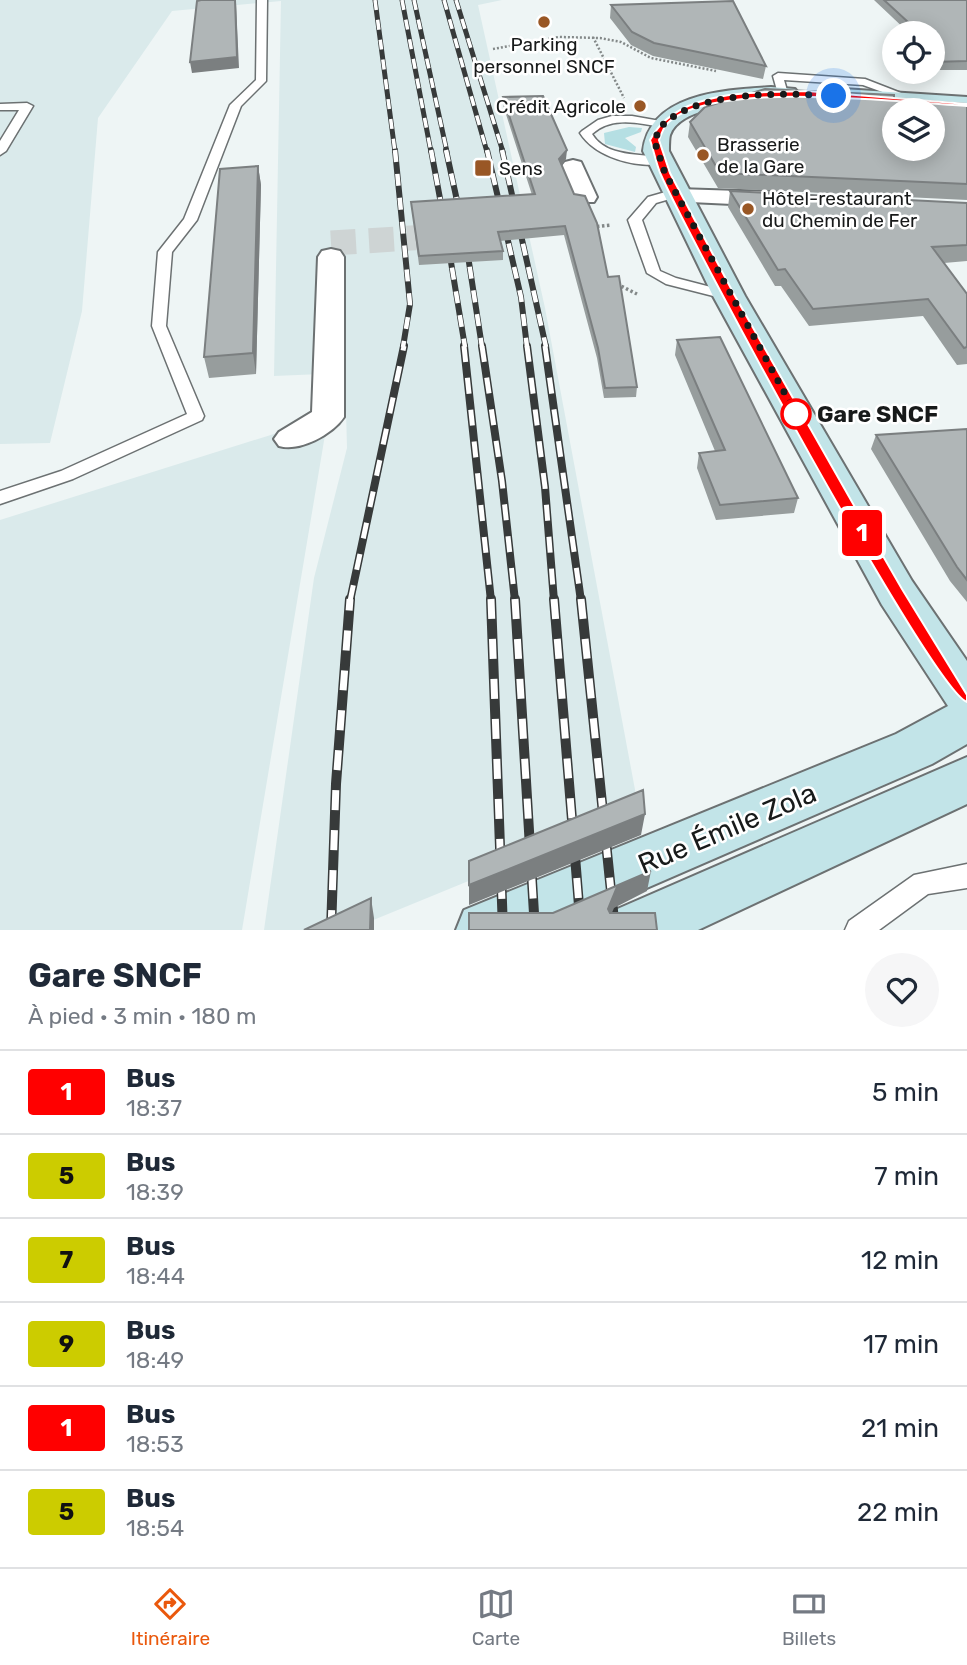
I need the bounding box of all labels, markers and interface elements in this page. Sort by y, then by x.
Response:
marker: Parking personnel SNCF [536,14,552,30]
map controls [882,21,945,161]
button: locate [882,21,945,84]
place label: Parking personnel SNCF [473,33,615,78]
your location [816,78,851,113]
place label: Crédit Agricole [496,95,626,118]
marker: Crédit Agricole [632,98,648,114]
button: layers [882,98,945,161]
place label: Brasserie de la Gare [717,133,804,178]
marker: Brasserie de la Gare [695,147,711,163]
place label: Sens [499,157,543,180]
marker: Sens [473,158,493,178]
place label: Hôtel-restaurant du Chemin de Fer [762,187,918,232]
marker: Hôtel-restaurant du Chemin de Fer [740,201,756,217]
marker: Gare SNCF [781,399,811,429]
place label: Gare SNCF [817,400,938,428]
line badge: 1 [839,510,885,556]
text: 1 [856,519,868,547]
street label: Rue Émile Zola [633,776,821,881]
button: heart [865,953,939,1027]
text: Gare SNCF [28,956,202,995]
text: À pied · 3 min · 180 m [28,1002,257,1030]
text: Bus [126,1063,175,1094]
text: 5 min [872,1077,939,1108]
text: 1 [61,1078,72,1106]
text: 18:37 [126,1094,182,1122]
text: Bus [126,1147,175,1178]
text: 7 min [874,1161,939,1192]
text: 5 [59,1162,74,1190]
text: 18:39 [126,1178,184,1206]
text: Bus [126,1231,175,1262]
text: 12 min [861,1245,939,1276]
text: 7 [60,1246,73,1274]
text: 18:44 [126,1262,185,1290]
text: Bus [126,1315,175,1346]
text: 17 min [863,1329,939,1360]
text: 9 [59,1330,74,1358]
text: 18:49 [126,1346,184,1374]
text: Bus [126,1399,175,1430]
text: 21 min [861,1413,939,1444]
text: 1 [61,1414,72,1442]
text: 18:53 [126,1430,184,1458]
text: Bus [126,1483,175,1514]
text: 22 min [857,1497,939,1528]
text: 5 [59,1498,74,1526]
text: 18:54 [126,1514,184,1542]
tab: Itinéraire [131,1585,210,1650]
tab: Carte [472,1585,520,1650]
tab: Billets [782,1585,836,1650]

